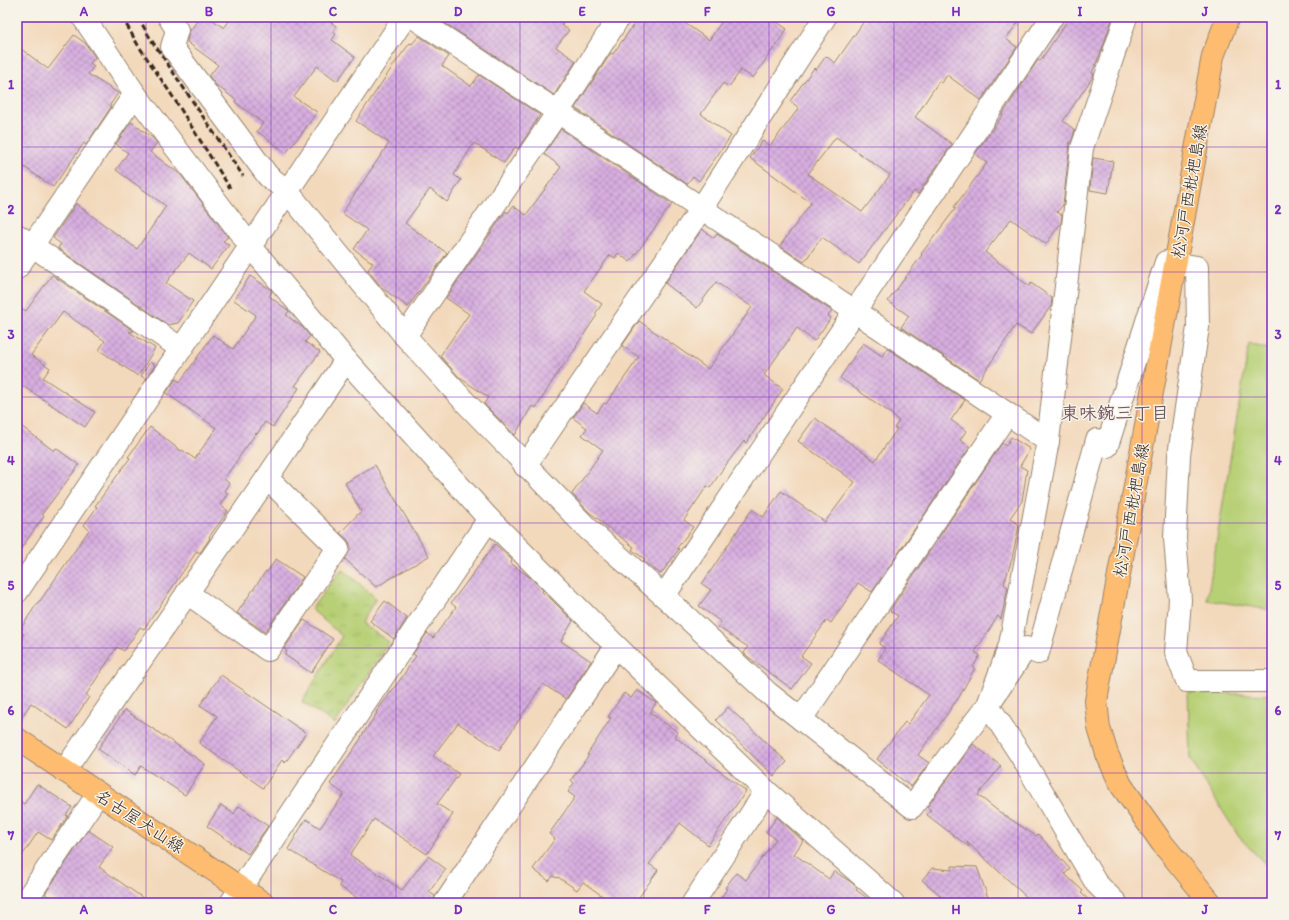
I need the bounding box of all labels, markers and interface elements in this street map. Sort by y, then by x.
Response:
text: A [79,4,89,19]
text: B [205,4,214,19]
text: C [329,4,338,19]
text: D [454,4,463,19]
text: E [578,4,586,19]
text: F [704,4,711,19]
text: G [827,4,836,19]
text: H [952,4,961,19]
text: I [1078,4,1083,19]
text: J [1201,4,1209,19]
text: 1 [8,77,14,92]
text: 1 [1275,77,1281,92]
street label: 松河戸西枇杷島線 [1167,122,1211,260]
text: 2 [8,202,15,217]
text: 2 [1275,202,1282,217]
text: 3 [7,327,15,342]
text: 3 [1274,327,1282,342]
district label: 東味鋺三丁目 [1061,402,1169,424]
street label: 松河戸西枇杷島線 [1109,441,1153,579]
text: 4 [7,453,15,468]
text: 4 [1274,453,1282,468]
text: 5 [8,578,15,593]
text: 5 [1275,578,1282,593]
text: 6 [8,703,15,718]
text: 6 [1275,703,1282,718]
street label: 名古屋犬山線 [92,785,188,857]
text: 7 [7,828,15,843]
text: 7 [1274,828,1282,843]
text: A [79,902,89,917]
text: B [205,902,214,917]
text: C [329,902,338,917]
text: D [454,902,463,917]
text: E [578,902,586,917]
text: F [704,902,711,917]
text: G [827,902,836,917]
text: H [952,902,961,917]
text: I [1078,902,1083,917]
text: J [1201,902,1209,917]

